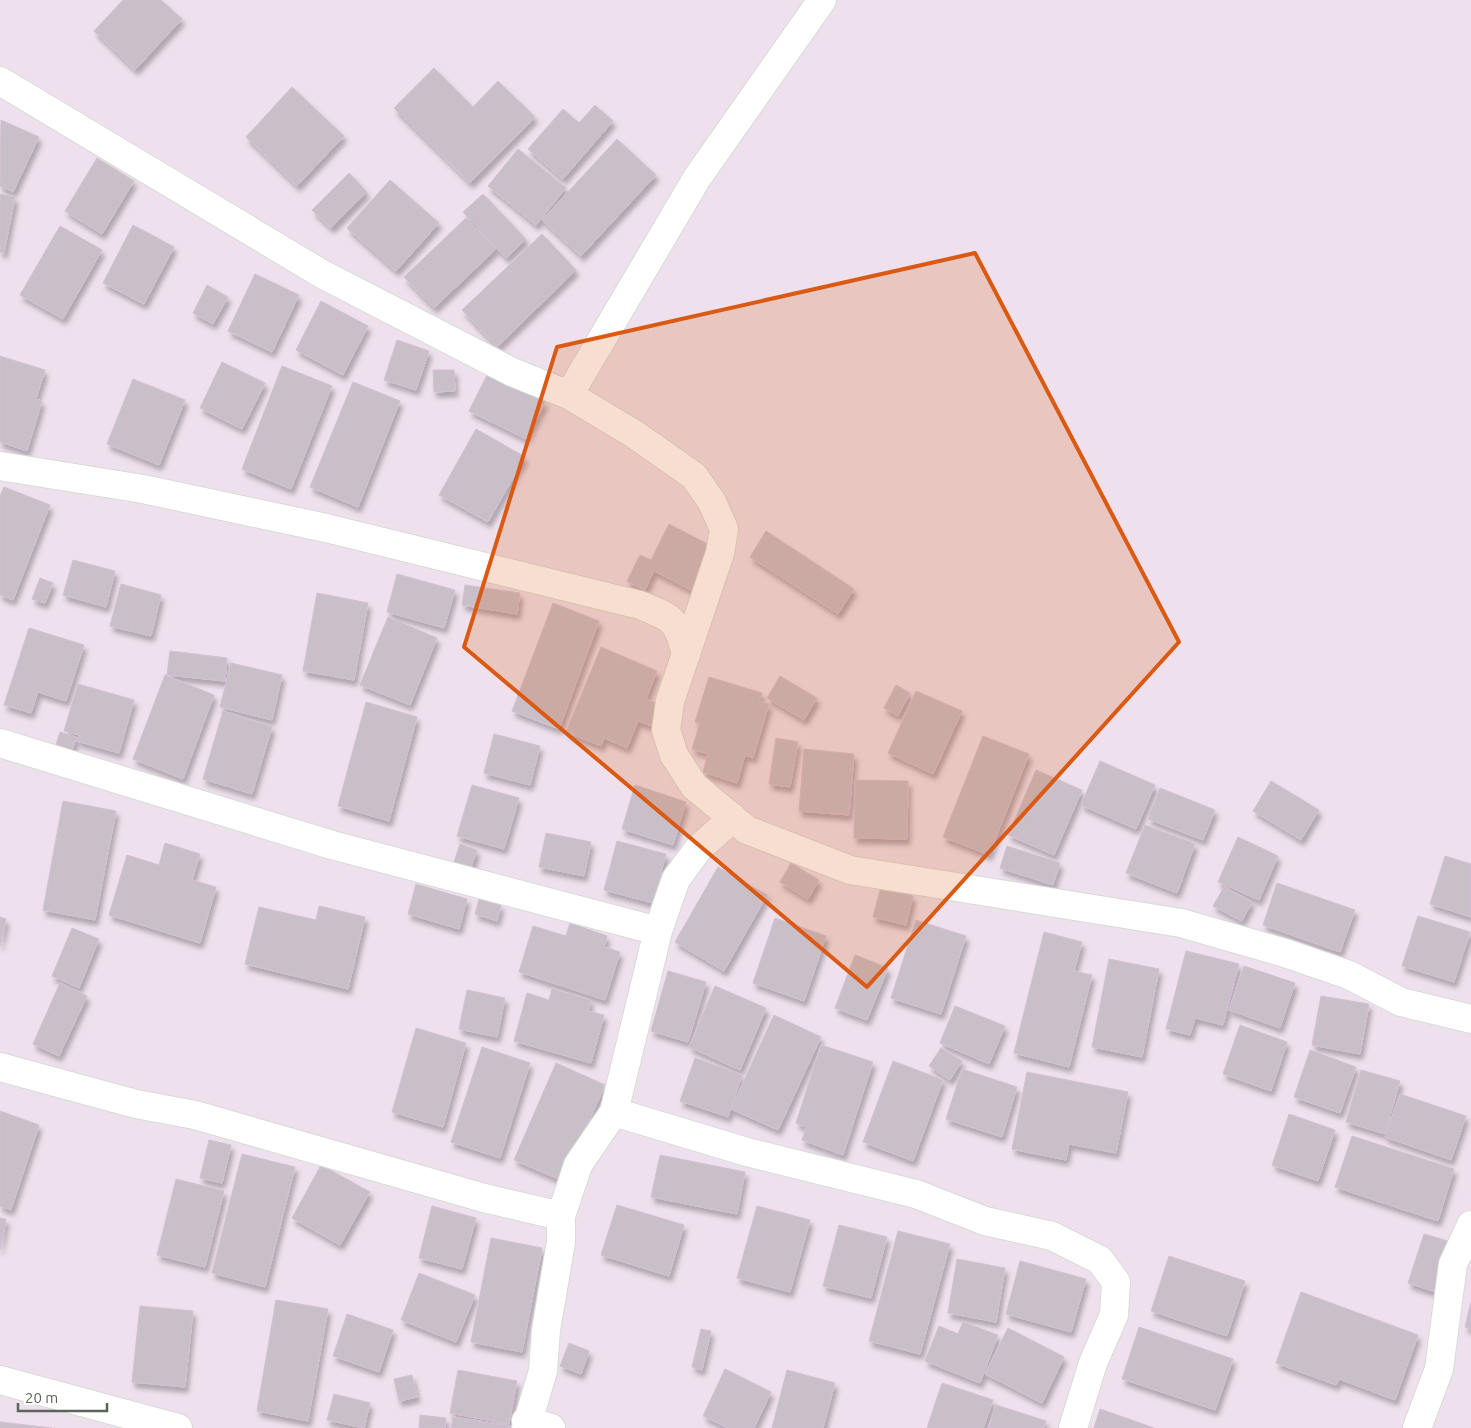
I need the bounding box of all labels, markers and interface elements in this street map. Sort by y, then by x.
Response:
scale bar [18,1380,106,1412]
text: 20 m [25,1389,58,1406]

